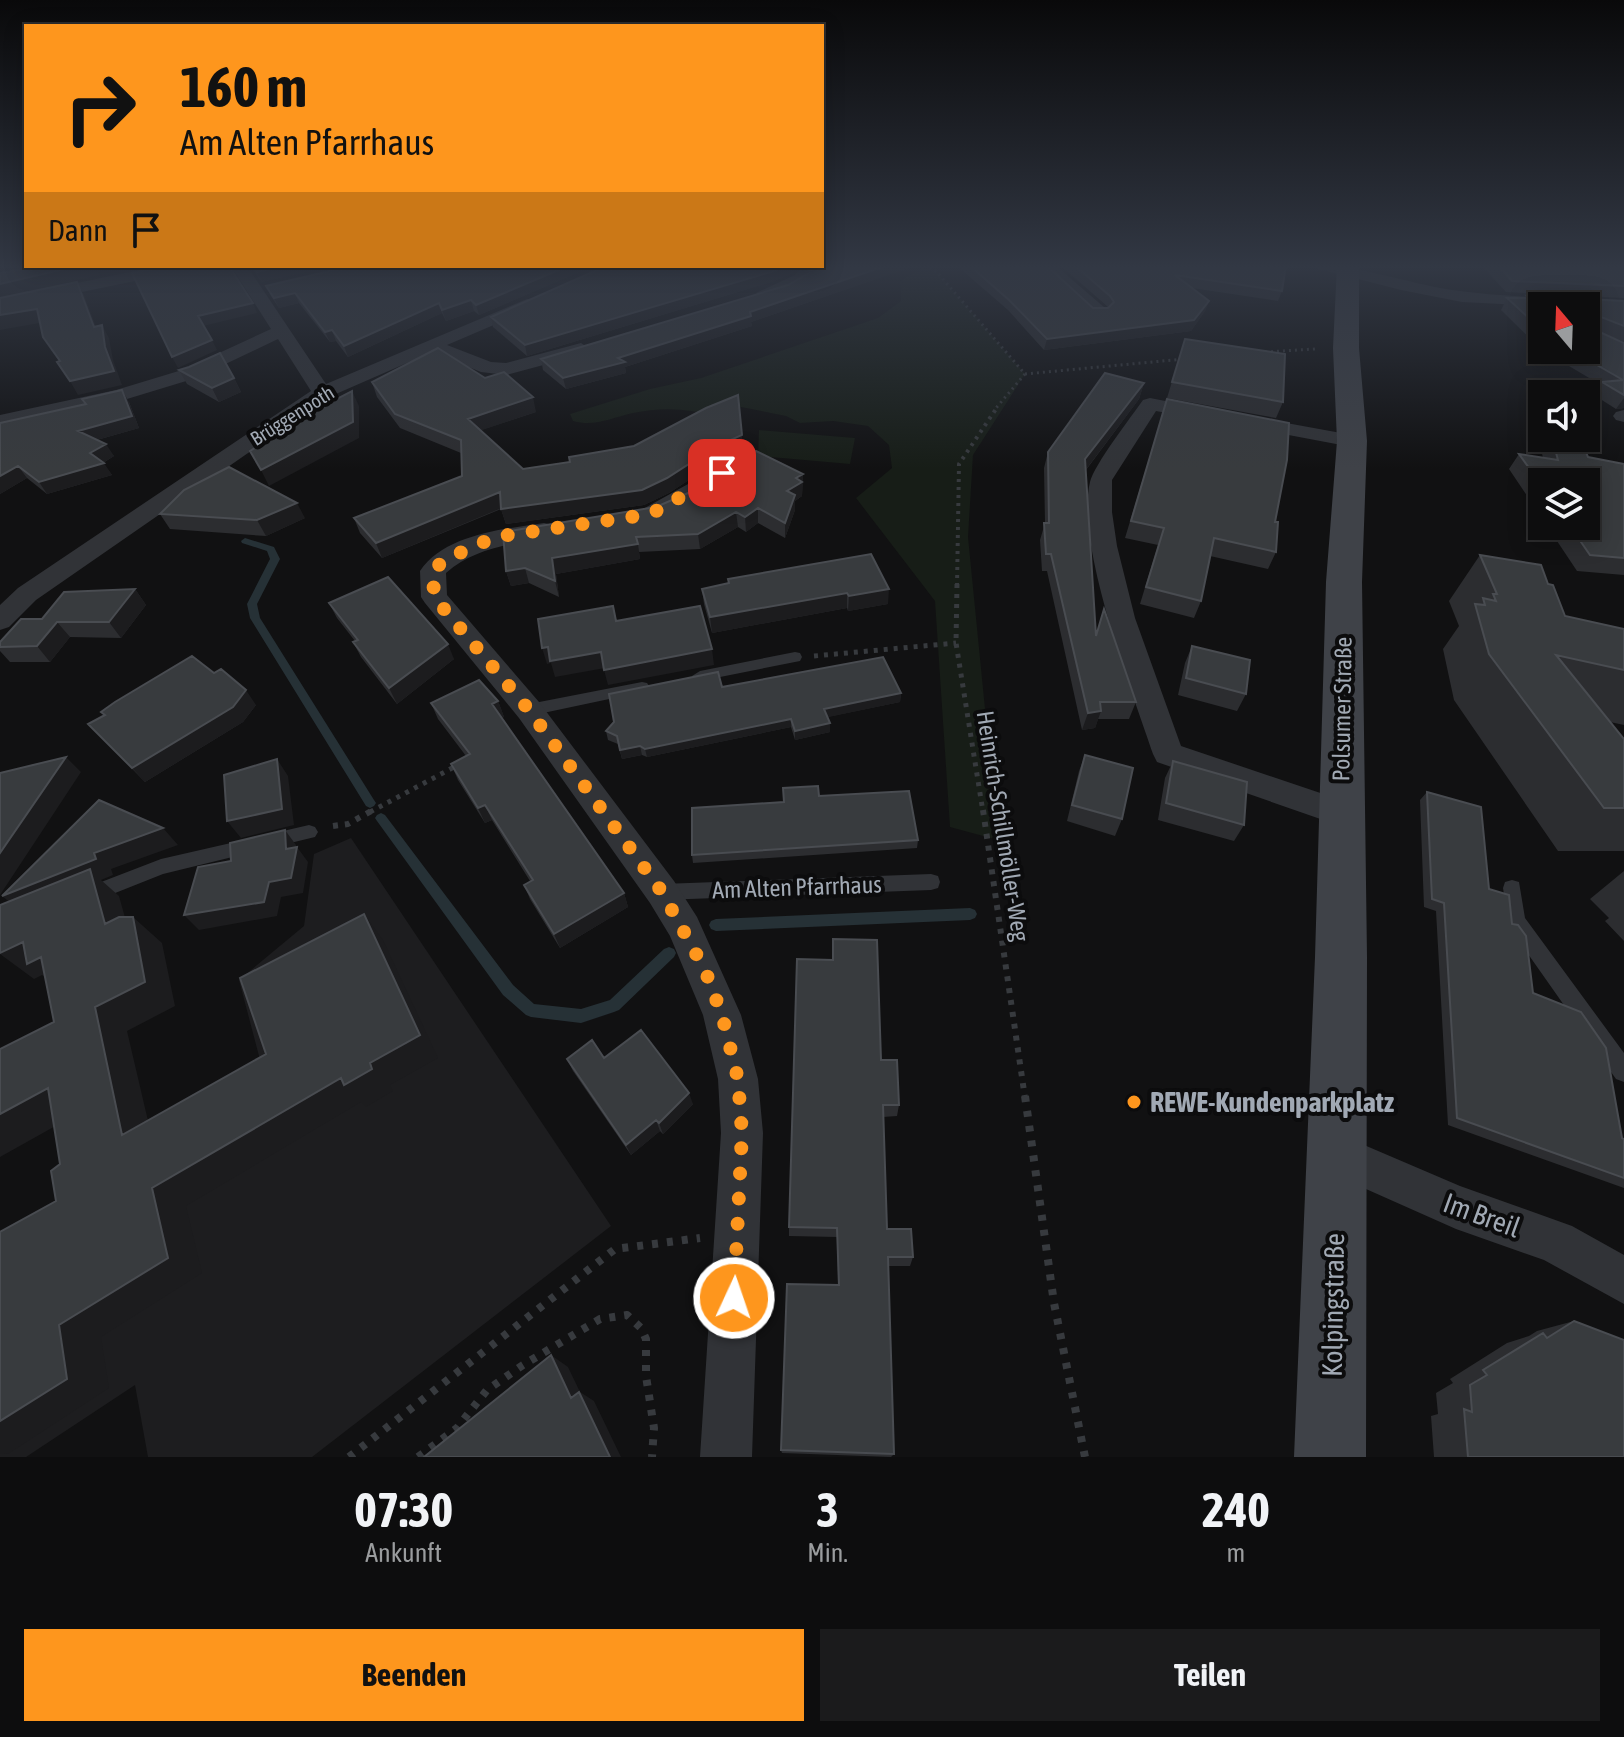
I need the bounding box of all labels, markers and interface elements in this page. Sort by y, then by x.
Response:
text: 160 m [180,55,307,119]
icon: right [48,56,152,160]
text: Am Alten Pfarrhaus [180,121,434,163]
icon: arrive [124,208,168,252]
text: Dann [48,213,108,247]
north arrow [1528,292,1600,364]
map controls [1528,292,1600,540]
street label: Brüggenpoth [246,380,338,450]
button: sound [1528,380,1600,452]
pin [688,439,756,507]
icon: arrive [700,451,744,495]
button: layers [1528,468,1600,540]
street label: Polsumer Straße [1327,636,1357,782]
street label: Heinrich-Schillmöller-Weg [971,709,1035,944]
street label: Am Alten Pfarrhaus [712,871,882,903]
place label: REWE-Kundenparkplatz [1150,1086,1394,1118]
marker: REWE-Kundenparkplatz [1125,1093,1143,1111]
street label: Im Breil [1439,1186,1525,1244]
street label: Kolpingstraße [1316,1233,1350,1377]
position arrow [692,1256,776,1340]
text: 07:30 [354,1482,453,1537]
text: 3 [816,1482,839,1537]
text: 240 [1202,1482,1270,1537]
text: Ankunft [365,1538,442,1568]
text: Min. [807,1538,848,1568]
text: m [1227,1538,1245,1568]
button: Beenden [24,1629,804,1721]
button: Teilen [820,1629,1600,1721]

